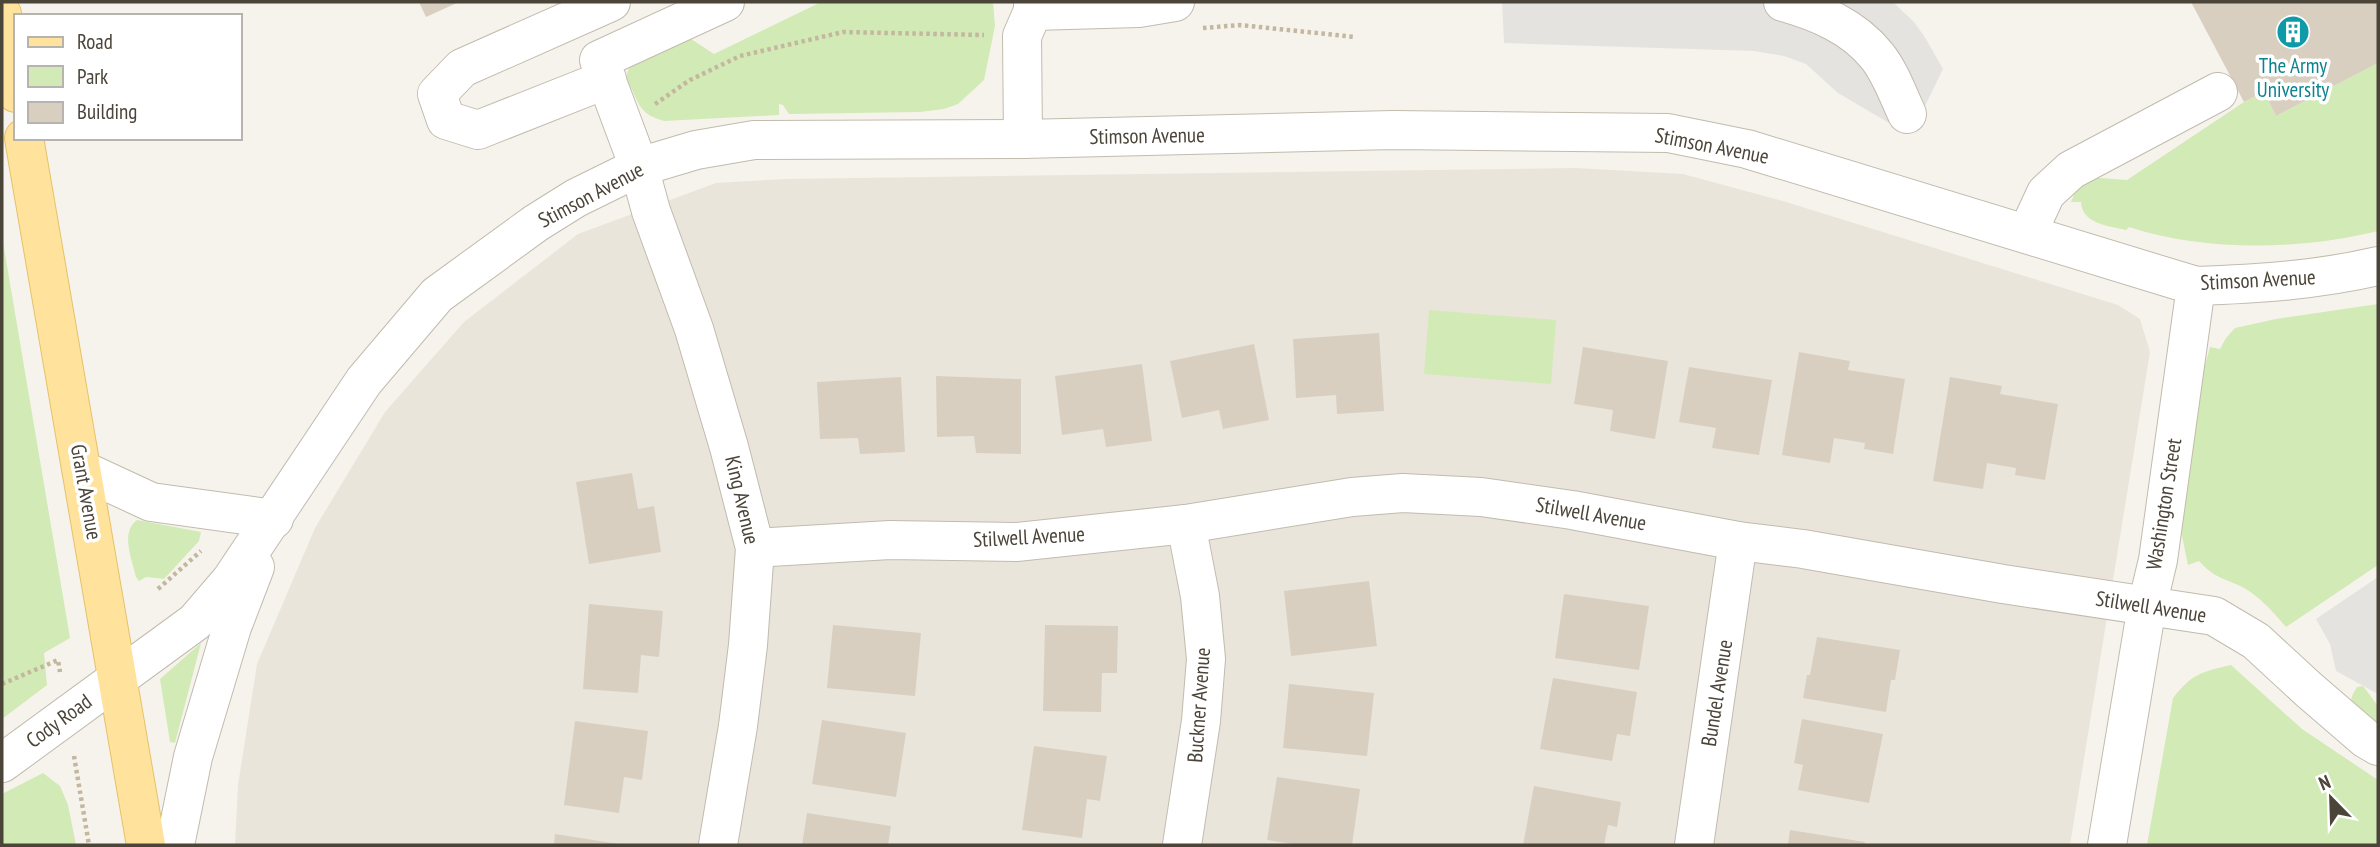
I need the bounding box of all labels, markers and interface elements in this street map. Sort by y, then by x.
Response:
building icon: The Army University [2274,13,2312,51]
legend [14,14,242,140]
text: Road [77,28,113,55]
place label: The Army University [2257,52,2329,103]
text: Park [77,63,108,90]
text: Building [77,98,137,125]
street label: Stimson Avenue [1089,121,1205,150]
street label: Stimson Avenue [1653,121,1771,170]
street label: Stimson Avenue [533,156,648,234]
street label: Stimson Avenue [2200,263,2316,296]
street label: Washington Street [2140,436,2187,572]
street label: Grant Avenue [65,442,108,542]
street label: King Avenue [719,453,766,547]
street label: Stilwell Avenue [1534,490,1649,537]
street label: Stilwell Avenue [972,520,1086,553]
street label: Stilwell Avenue [2094,584,2208,629]
street label: Bundel Avenue [1695,638,1738,748]
street label: Buckner Avenue [1181,647,1216,763]
street label: Cody Road [21,688,97,753]
north arrow [2296,763,2366,833]
text: N [2315,769,2334,795]

